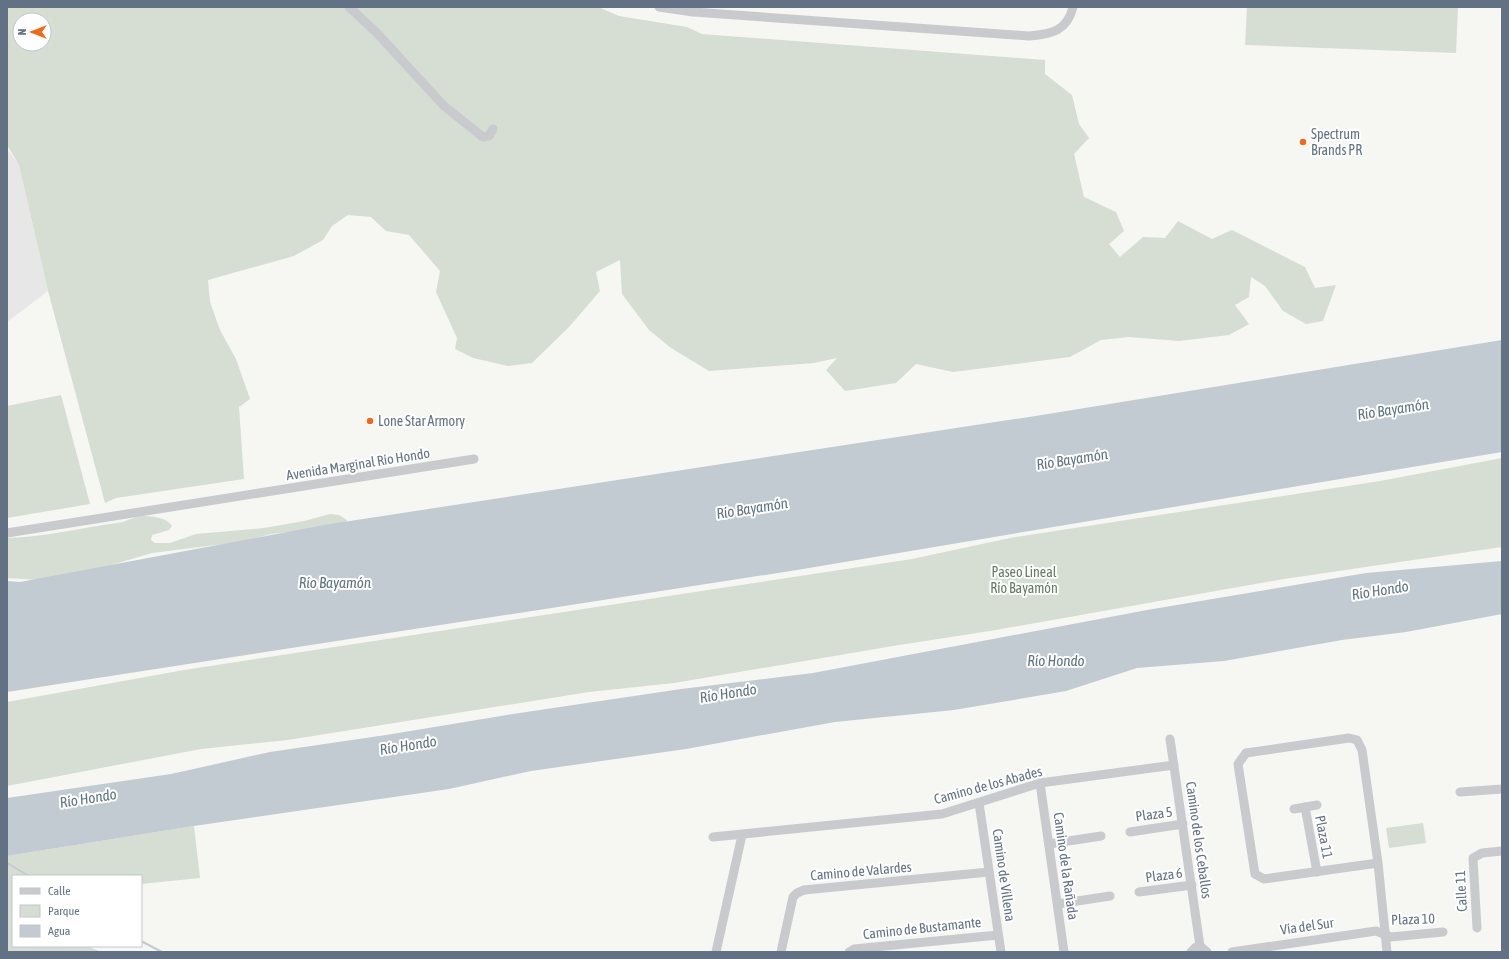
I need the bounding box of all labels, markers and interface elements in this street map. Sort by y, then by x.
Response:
north arrow [12,12,52,52]
text: N [16,29,28,35]
place label: Spectrum Brands PR [1311,126,1362,158]
marker: Spectrum Brands PR [1298,137,1308,147]
water label: Río Bayamón [1356,395,1430,423]
place label: Lone Star Armory [378,413,465,429]
marker: Lone Star Armory [365,416,375,426]
street label: Avenida Marginal Río Hondo [285,445,431,483]
water label: Río Bayamón [1035,445,1109,473]
water label: Río Bayamón [715,494,789,522]
park label: Paseo Lineal Río Bayamón [990,564,1058,596]
water label: Río Bayamón [299,574,371,591]
water label: Río Hondo [1350,577,1410,603]
water label: Río Hondo [1027,652,1085,669]
water label: Río Hondo [698,680,758,706]
water label: Río Hondo [378,732,438,758]
street label: Camino de los Abades [932,763,1044,807]
street label: Camino de los Ceballos [1183,780,1215,900]
water label: Río Hondo [58,785,118,811]
street label: Plaza 5 [1134,803,1174,825]
street label: Camino de la Rañada [1051,811,1081,921]
street label: Plaza 11 [1312,814,1336,860]
street label: Camino de Villena [990,828,1018,922]
street label: Camino de Valardes [810,859,912,883]
street label: Plaza 6 [1144,864,1184,886]
street label: Calle 11 [1452,870,1470,912]
legend [12,875,142,947]
text: Calle [48,884,71,898]
text: Parque [48,904,80,918]
street label: Plaza 10 [1391,910,1436,928]
street label: Camino de Bustamante [862,914,982,942]
street label: Vía del Sur [1279,914,1336,938]
text: Agua [48,924,70,938]

